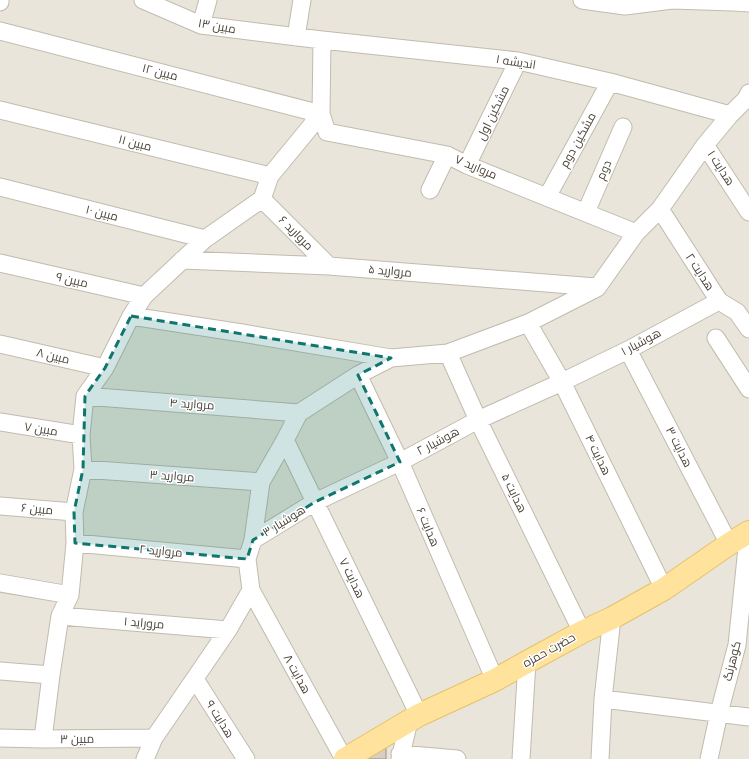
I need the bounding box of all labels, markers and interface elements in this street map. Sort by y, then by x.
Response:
street label: مبین ۱۳ [197,15,237,37]
street label: اندیشه ۱ [495,51,537,73]
street label: مبین ۱۲ [140,60,180,84]
street label: مشکین اول [473,83,513,143]
street label: مشکین دوم [556,110,600,170]
street label: مبین ۱۱ [117,131,153,155]
street label: هدایت ۱ [704,147,738,189]
street label: مروارید ۷ [452,151,500,183]
street label: دوم [593,157,615,182]
street label: مبین ۱۰ [84,201,120,225]
street label: مروارید ۶ [275,212,317,254]
street label: هدایت ۲ [682,250,718,294]
street label: مروارید ۵ [368,261,412,281]
street label: مبین ۹ [54,269,90,291]
street label: هوشیار ۱ [618,325,664,359]
street label: مبین ۸ [35,344,71,368]
street label: مروارید ۴ [169,394,215,414]
street label: مبین ۷ [23,418,59,440]
street label: هوشیار ۲ [414,423,462,459]
street label: هدایت ۳ [662,424,696,470]
street label: هدایت ۴ [581,432,615,478]
street label: مروارید ۳ [149,466,195,486]
street label: هدایت ۵ [498,471,530,515]
street label: مبین ۶ [20,500,54,518]
street label: هوشیار ۳ [259,502,309,540]
street label: هدایت ۶ [413,505,443,549]
street label: مروارید ۲ [139,541,183,561]
street label: هدایت ۷ [335,555,369,601]
street label: مروراید ۱ [123,613,165,633]
street label: حضرت حمزه [520,629,578,671]
street label: کوهرنگ [719,639,745,683]
street label: هدایت ۸ [280,651,314,697]
street label: هدایت ۹ [202,697,238,741]
street label: مبین ۳ [60,731,94,747]

